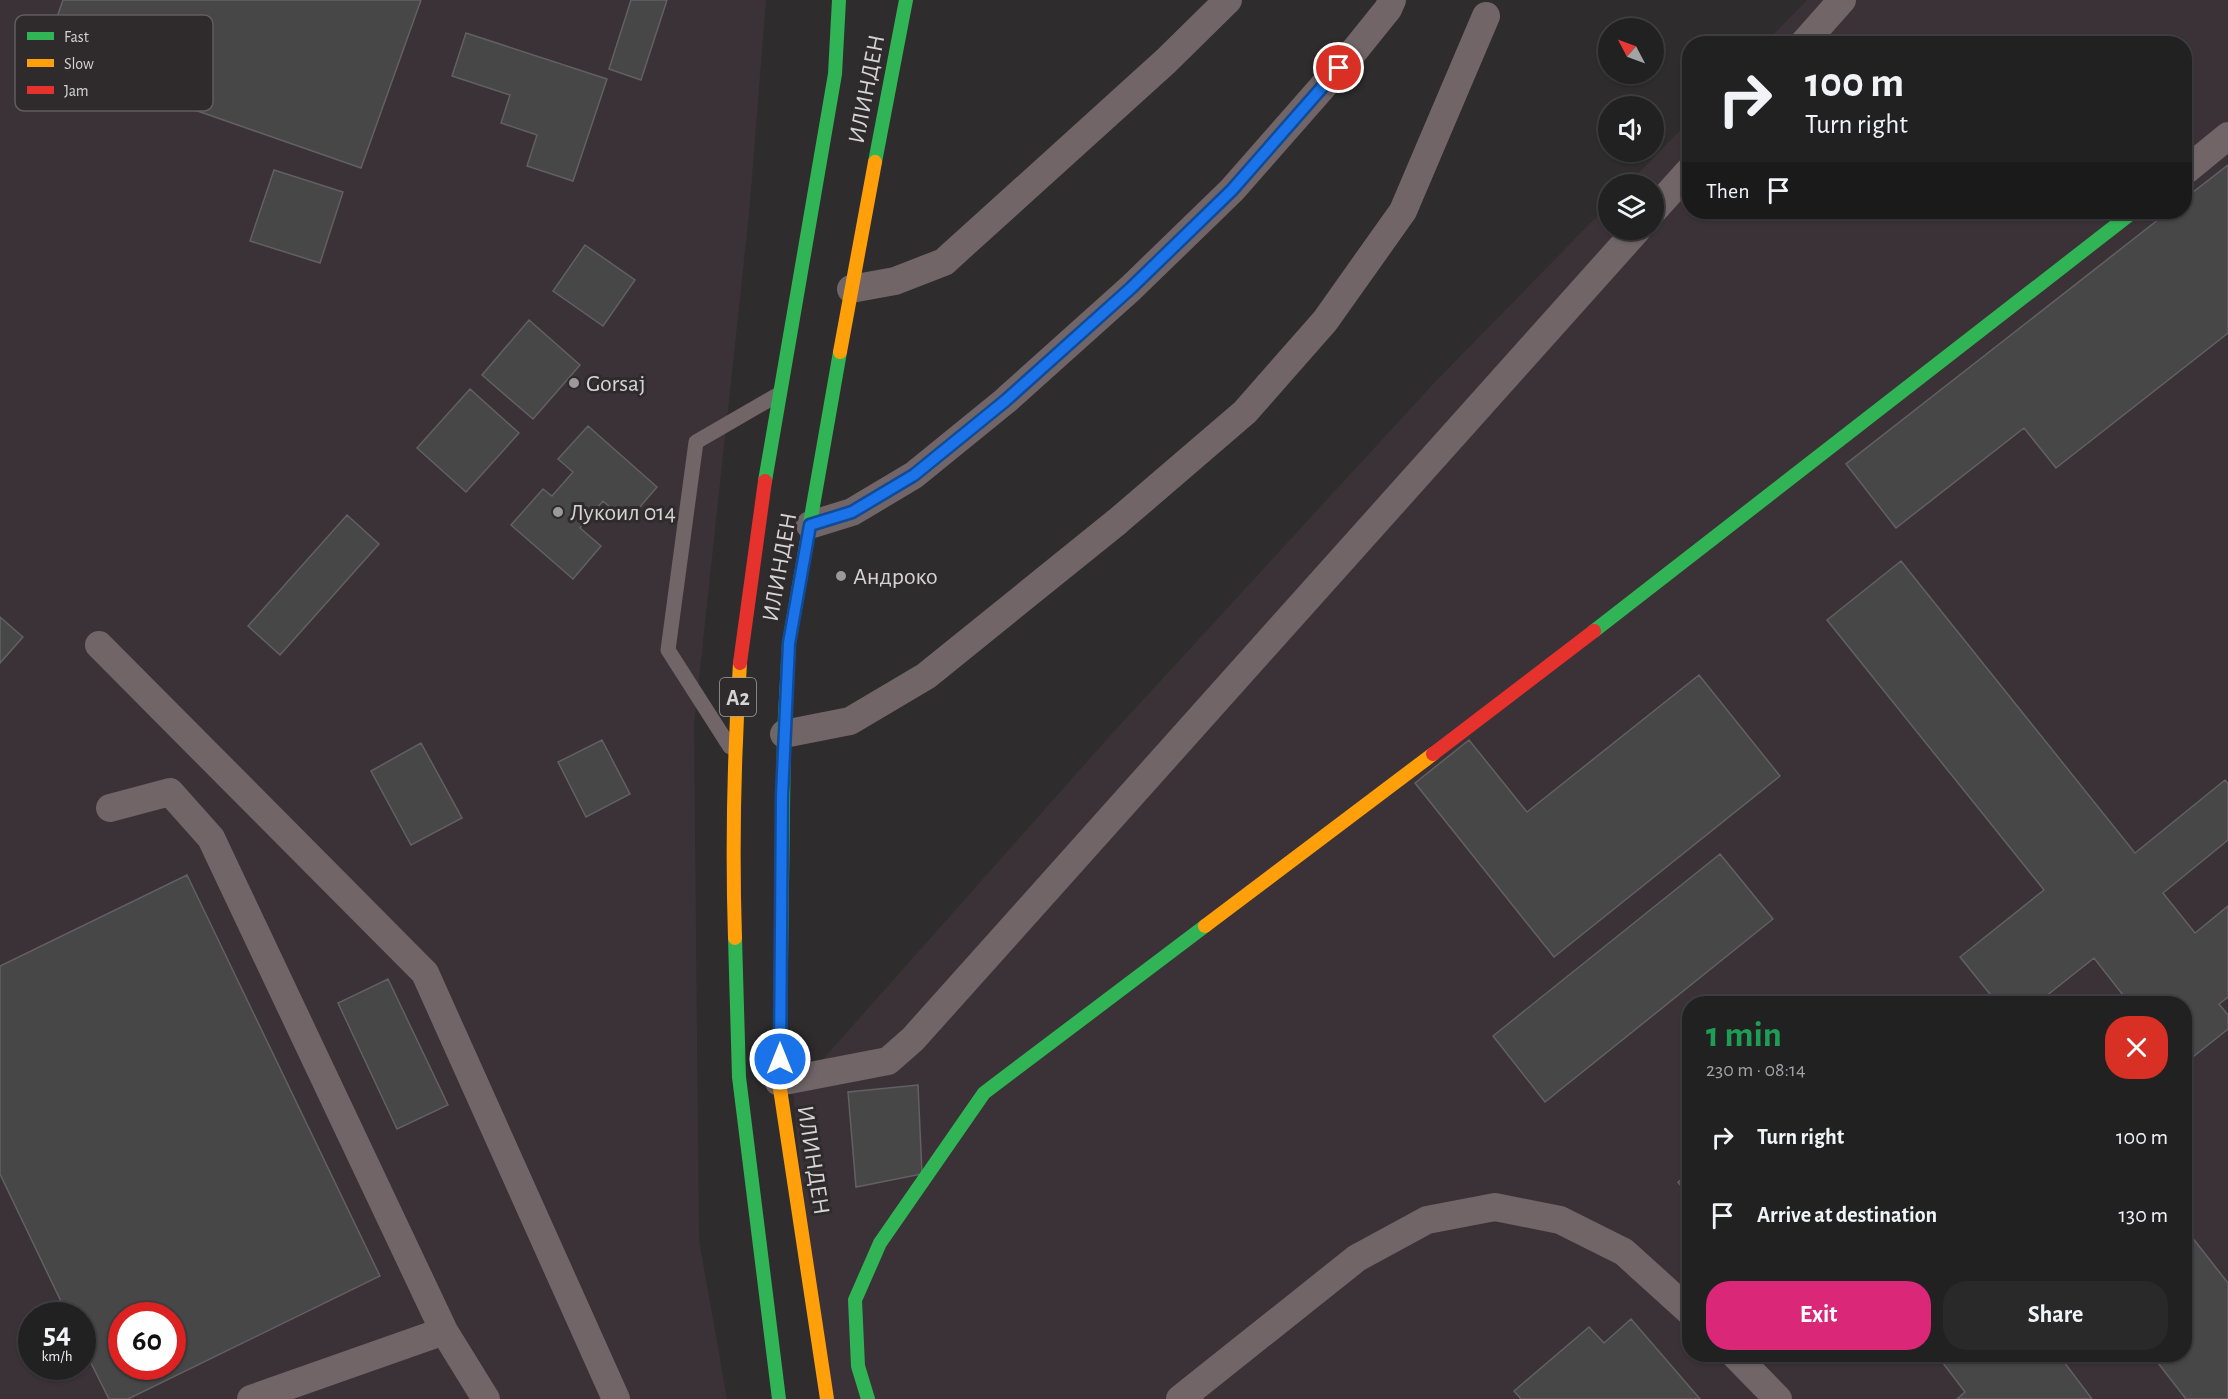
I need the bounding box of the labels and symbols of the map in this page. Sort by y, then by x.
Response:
legend [15,15,213,111]
north arrow [1598,18,1664,84]
text: Fast [64,29,89,45]
street label: ИЛИНДЕН [845,33,889,146]
pin [1313,42,1364,93]
text: Slow [64,56,94,72]
text: Jam [64,83,89,99]
place label: Gorsaj [586,372,646,396]
marker: Gorsaj [567,376,581,390]
place label: Лукоил 014 [570,501,676,525]
marker: Лукоил 014 [551,505,565,519]
street label: ИЛИНДЕН [759,511,801,624]
place label: Андроко [853,565,938,589]
marker: Андроко [834,569,848,583]
road number: A2 [720,678,756,716]
position arrow [748,1027,812,1091]
street label: ИЛИНДЕН [793,1104,834,1217]
speed limit sign: 60 [108,1302,186,1380]

